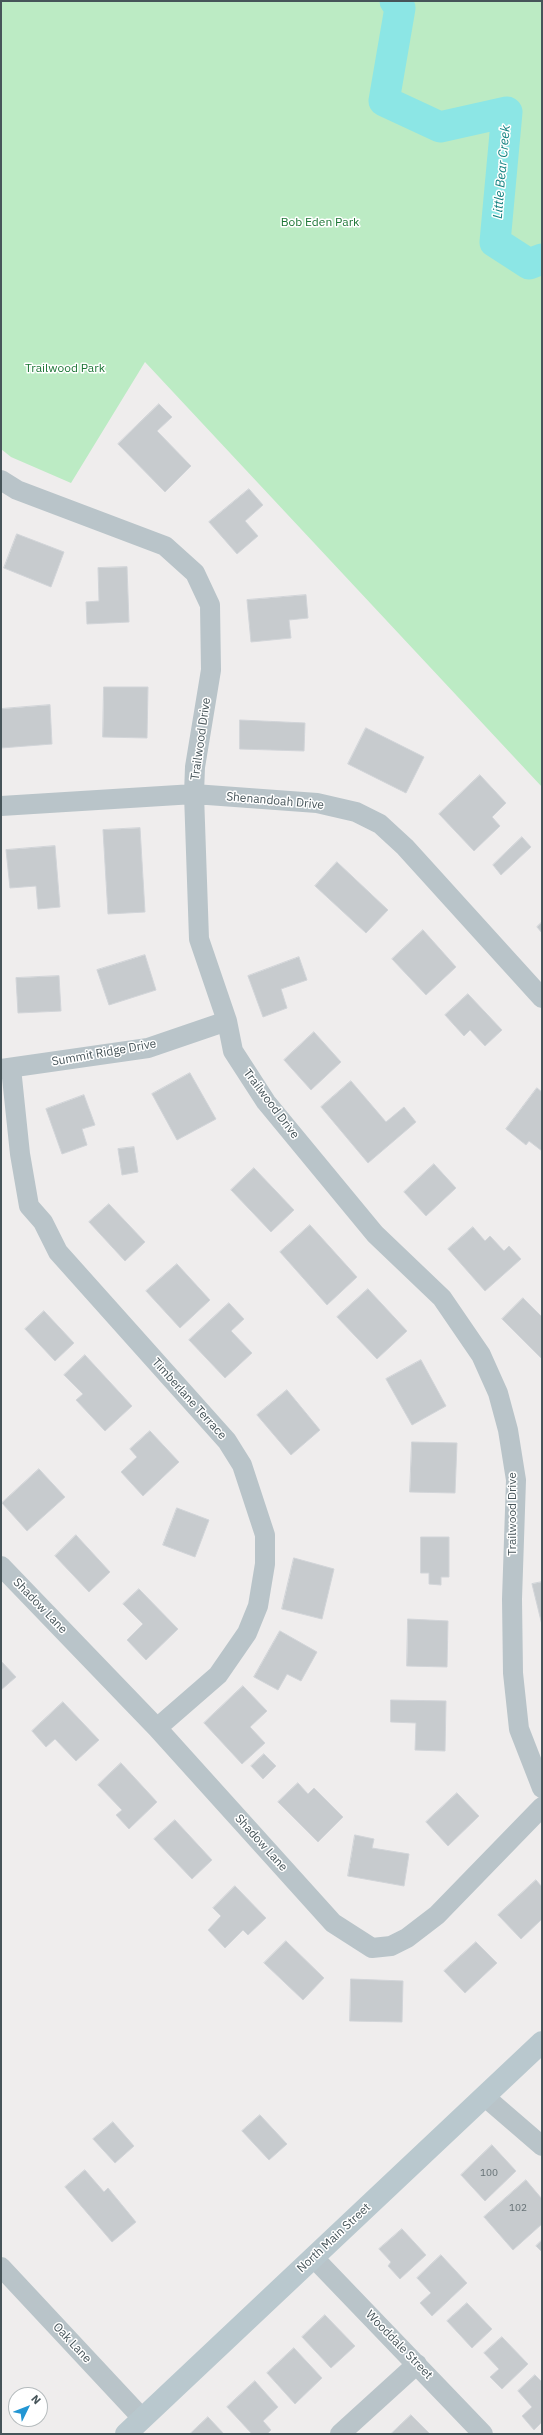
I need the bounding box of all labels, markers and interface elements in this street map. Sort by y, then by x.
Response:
water label: Little Bear Creek [490,125,514,219]
park label: Bob Eden Park [281,216,359,230]
park label: Trailwood Park [25,362,105,376]
street label: Trailwood Drive [188,697,214,781]
street label: Shenandoah Drive [226,790,324,812]
street label: Summit Ridge Drive [51,1037,157,1069]
street label: Trailwood Drive [240,1066,302,1142]
street label: Timberlane Terrace [149,1355,229,1443]
street label: Trailwood Drive [506,1472,520,1556]
street label: Shadow Lane [10,1575,70,1637]
street label: Shadow Lane [232,1812,290,1874]
house number: 100 [480,2167,498,2179]
street label: North Main Street [294,2200,374,2276]
house number: 102 [509,2202,527,2214]
street label: Wooddale Street [363,2308,435,2382]
street label: Oak Lane [50,2320,94,2366]
north arrow [8,2387,48,2427]
text: N [28,2392,44,2407]

